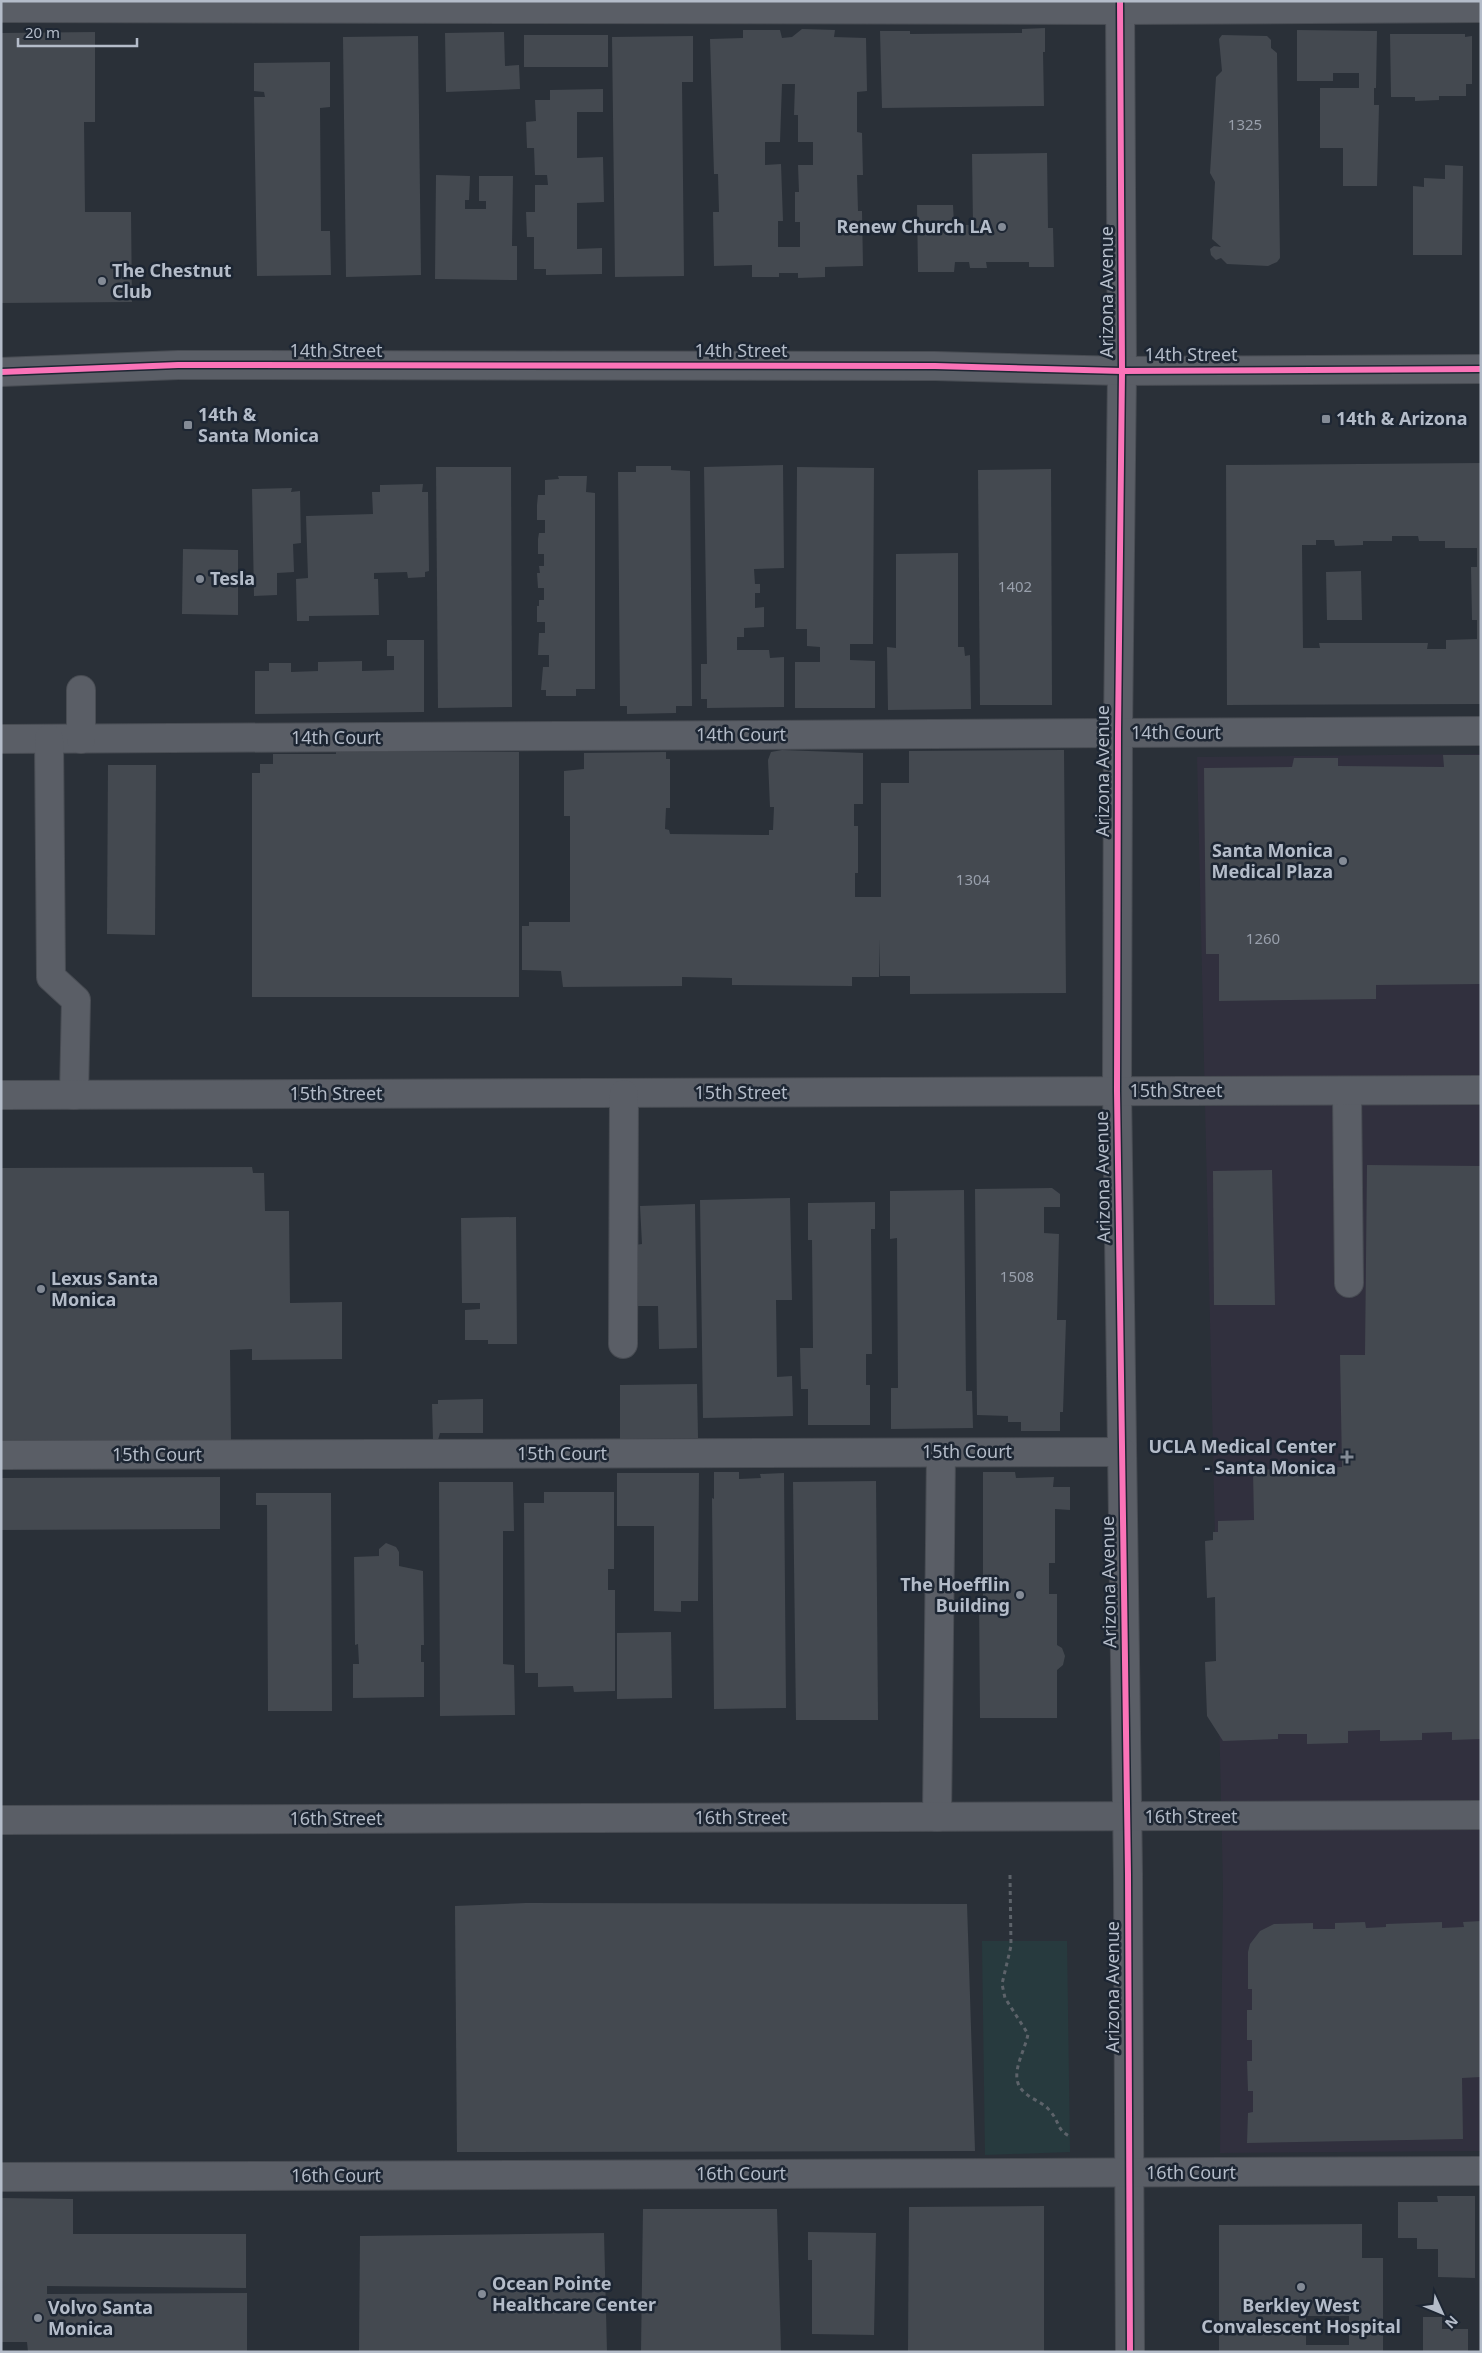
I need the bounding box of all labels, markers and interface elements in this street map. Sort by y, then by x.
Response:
scale bar [18,15,136,47]
text: 20 m [25,22,60,42]
house number: 1325 [1228,114,1262,134]
place label: Renew Church LA [836,214,993,238]
marker: Renew Church LA [996,221,1008,233]
street label: Arizona Avenue [1094,226,1118,358]
place label: The Chestnut Club [112,258,232,303]
marker: The Chestnut Club [96,275,108,287]
street label: 14th Street [289,338,383,362]
street label: 14th Street [694,338,788,362]
street label: 14th Street [1144,342,1238,366]
place label: 14th & Santa Monica [198,402,319,447]
place label: 14th & Arizona [1336,406,1467,430]
marker: 14th & Arizona [1320,413,1332,425]
marker: 14th & Santa Monica [182,419,194,431]
place label: Tesla [210,566,255,590]
marker: Tesla [194,573,206,585]
house number: 1402 [998,576,1032,596]
street label: Arizona Avenue [1090,705,1114,837]
street label: 14th Court [1131,720,1222,744]
street label: 14th Court [696,722,787,746]
street label: 14th Court [291,725,382,749]
place label: Santa Monica Medical Plaza [1211,838,1333,883]
marker: Santa Monica Medical Plaza [1337,855,1349,867]
house number: 1304 [956,869,991,889]
house number: 1260 [1246,928,1280,948]
street label: 15th Street [1129,1078,1223,1102]
street label: 15th Street [694,1080,788,1104]
street label: 15th Street [289,1081,383,1105]
street label: Arizona Avenue [1089,1111,1115,1243]
place label: Lexus Santa Monica [51,1266,158,1311]
house number: 1508 [1000,1266,1034,1286]
marker: Lexus Santa Monica [35,1283,47,1295]
place label: UCLA Medical Center - Santa Monica [1148,1434,1336,1479]
street label: 15th Court [922,1439,1013,1463]
street label: 15th Court [517,1441,608,1465]
street label: 15th Court [112,1442,203,1466]
marker: UCLA Medical Center - Santa Monica [1340,1450,1354,1464]
street label: Arizona Avenue [1095,1516,1121,1648]
place label: The Hoefflin Building [900,1572,1010,1617]
marker: The Hoefflin Building [1014,1589,1026,1601]
street label: 16th Street [1144,1804,1238,1828]
street label: 16th Street [694,1805,788,1829]
street label: 16th Street [289,1806,383,1830]
street label: Arizona Avenue [1100,1921,1124,2053]
street label: 16th Court [1146,2160,1237,2184]
street label: 16th Court [696,2161,787,2185]
street label: 16th Court [291,2163,382,2187]
place label: Ocean Pointe Healthcare Center [492,2271,656,2316]
marker: Berkley West Convalescent Hospital [1295,2281,1307,2293]
marker: Ocean Pointe Healthcare Center [476,2288,488,2300]
north arrow [1417,2288,1467,2338]
place label: Berkley West Convalescent Hospital [1201,2293,1401,2338]
place label: Volvo Santa Monica [48,2295,153,2340]
marker: Volvo Santa Monica [32,2312,44,2324]
text: N [1441,2312,1463,2333]

